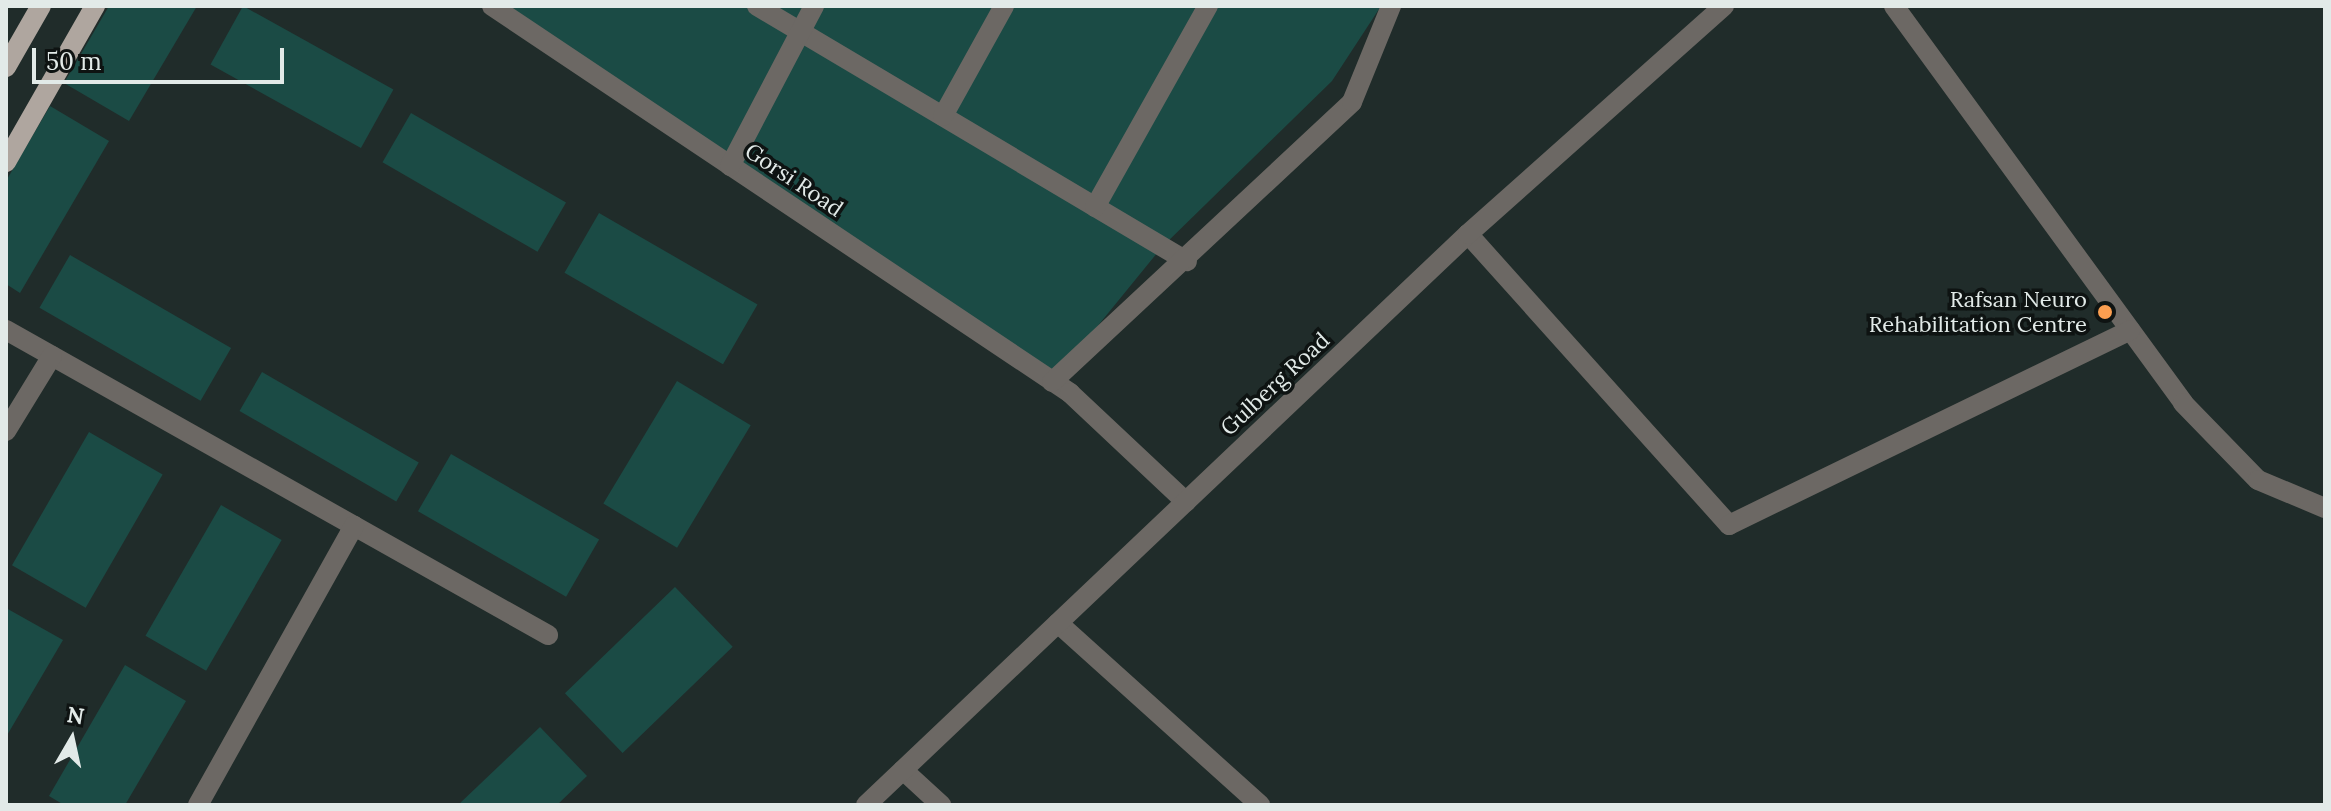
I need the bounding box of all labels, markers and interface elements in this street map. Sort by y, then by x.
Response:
scale bar [36,32,288,82]
text: 50 m [46,46,102,77]
street label: Gorsi Road [740,138,848,222]
place label: Rafsan Neuro Rehabilitation Centre [1869,286,2087,338]
marker: Rafsan Neuro Rehabilitation Centre [2094,301,2116,323]
street label: Gulberg Road [1215,327,1335,441]
north arrow [32,699,112,779]
text: N [65,700,86,730]

